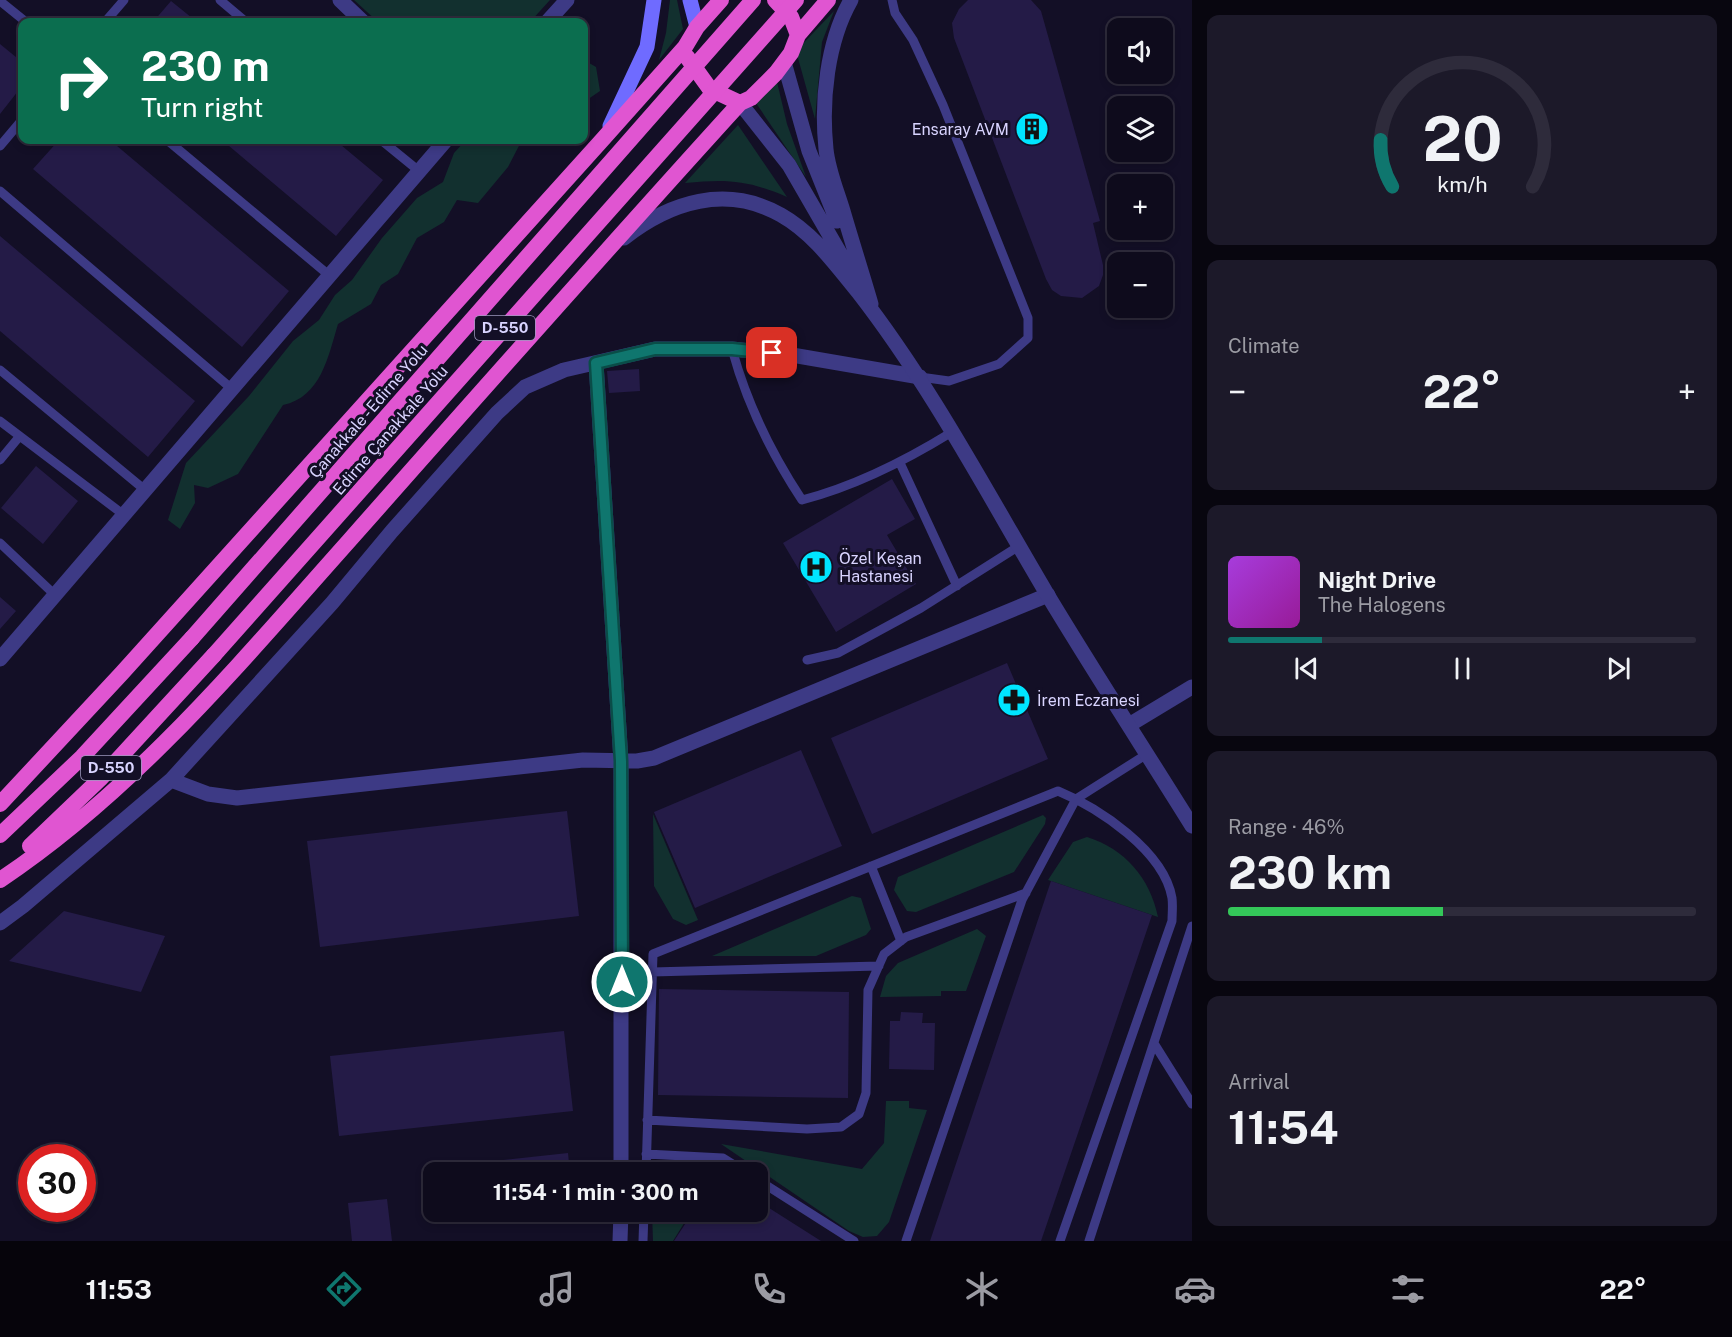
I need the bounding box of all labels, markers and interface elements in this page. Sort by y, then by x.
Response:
map controls [1107,18,1173,318]
button: sound [1107,18,1173,84]
text: 230 m [141,41,270,90]
icon: right [42,42,120,120]
text: Turn right [141,91,264,123]
button: layers [1107,96,1173,162]
text: 20 [1422,102,1502,175]
building icon: Ensaray AVM [1014,111,1050,147]
place label: Ensaray AVM [912,120,1009,139]
text: km/h [1437,172,1487,197]
button: + [1107,174,1173,240]
button: − [1107,252,1173,318]
road number: D-550 [475,316,535,340]
pin [746,327,797,378]
text: Climate [1228,334,1300,358]
icon: arrive [755,336,788,369]
street label: Çanakkale - Edirne Yolu [305,341,432,482]
street label: Edirne Çanakkale Yolu [329,362,452,499]
text: 22° [1423,365,1501,418]
text: − [1228,373,1246,411]
text: + [1678,373,1696,411]
place label: Özel Keşan Hastanesi [839,548,922,586]
hospital icon: Özel Keşan Hastanesi [798,549,834,585]
text: Night Drive [1318,567,1436,593]
text: The Halogens [1318,593,1446,617]
icon: previous [1290,652,1323,685]
icon: pause [1446,652,1479,685]
icon: next [1602,652,1635,685]
pharmacy icon: İrem Eczanesi [996,682,1032,718]
place label: İrem Eczanesi [1037,690,1140,710]
road number: D-550 [81,756,141,780]
text: Range · 46% [1228,815,1345,839]
text: 230 km [1228,846,1392,899]
position arrow [590,950,654,1014]
text: Arrival [1228,1070,1290,1094]
text: 11:54 [1228,1101,1339,1154]
speed limit sign: 30 [18,1144,96,1222]
text: 11:54 · 1 min · 300 m [493,1179,698,1205]
icon: directions [323,1268,365,1310]
icon: music [536,1268,578,1310]
icon: phone [748,1268,790,1310]
icon: climate [961,1268,1003,1310]
icon: car [1174,1268,1216,1310]
icon: filters [1387,1268,1429,1310]
text: 11:53 [85,1273,152,1305]
text: 22° [1599,1273,1647,1305]

